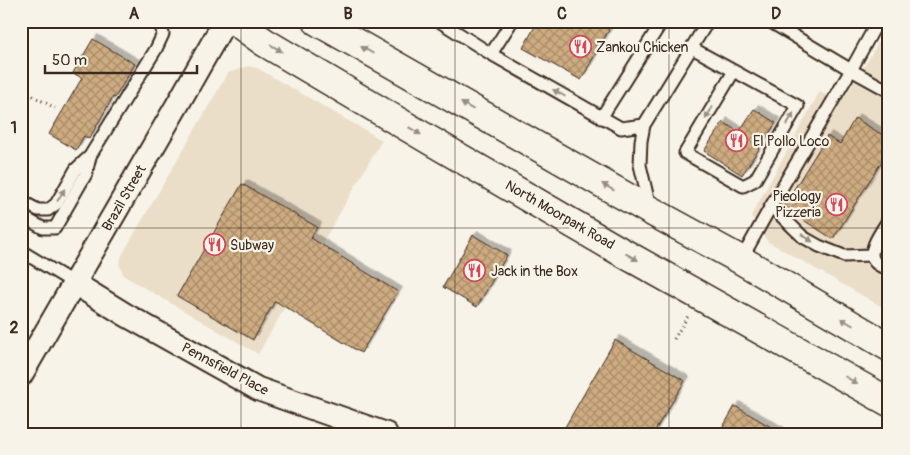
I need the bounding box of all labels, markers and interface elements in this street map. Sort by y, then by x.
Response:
text: A [129,4,140,24]
text: B [343,4,353,24]
text: C [557,4,567,24]
text: D [771,4,781,24]
restaurant icon: Zankou Chicken [568,35,592,59]
place label: Zankou Chicken [596,39,688,56]
scale bar [45,42,198,74]
one-way arrow [269,44,282,53]
one-way arrow [361,46,374,55]
text: 50 m [52,51,87,70]
one-way arrow [552,89,565,98]
one-way arrow [460,102,475,110]
one-way arrow [704,106,713,119]
one-way arrow [786,112,795,125]
text: 1 [11,118,17,138]
one-way arrow [409,127,422,136]
restaurant icon: El Pollo Loco [725,129,749,153]
place label: El Pollo Loco [753,133,830,150]
street label: Brazil Street [98,162,150,234]
street label: North Moorpark Road [502,177,618,253]
one-way arrow [601,183,616,191]
one-way arrow [56,188,65,201]
place label: Pieology Pizzeria [772,188,821,221]
restaurant icon: Pieology Pizzeria [825,192,849,216]
restaurant icon: Subway [202,233,226,257]
one-way arrow [800,234,813,243]
place label: Subway [230,237,274,254]
one-way arrow [624,253,639,261]
restaurant icon: Jack in the Box [463,259,487,283]
place label: Jack in the Box [491,263,578,280]
text: 2 [10,318,19,338]
one-way arrow [839,318,854,326]
street label: Pennsfield Place [179,339,271,399]
one-way arrow [844,376,857,385]

